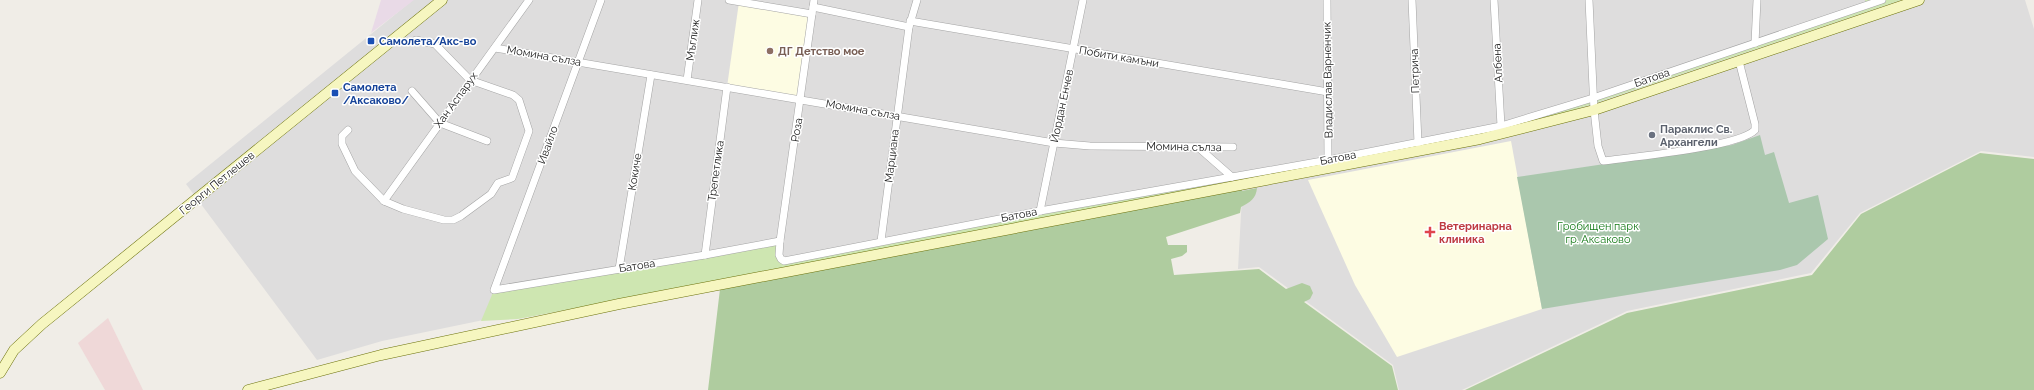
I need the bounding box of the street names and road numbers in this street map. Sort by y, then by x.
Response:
street label: Мъглиж [684,18,702,62]
street label: Владислав Варненчик [1320,21,1336,139]
street label: Момина сълза [506,43,582,69]
street label: Албена [1490,43,1506,83]
street label: Побити камъни [1078,44,1160,70]
street label: Петрича [1408,49,1422,93]
street label: Батова [1633,66,1671,90]
street label: Йордан Енчев [1048,68,1076,144]
street label: Хан Аспарух [432,69,481,130]
street label: Момина сълза [825,97,901,123]
street label: Роза [789,117,805,143]
street label: Ивайло [535,124,561,166]
street label: Марциана [882,129,902,183]
street label: Трепетлика [705,140,727,202]
street label: Момина сълза [1146,140,1222,154]
street label: Батова [1319,148,1357,168]
street label: Георги Петлешев [177,149,257,217]
street label: Кокиче [626,152,644,192]
street label: Батова [1000,205,1038,225]
street label: Батова [618,257,656,275]

